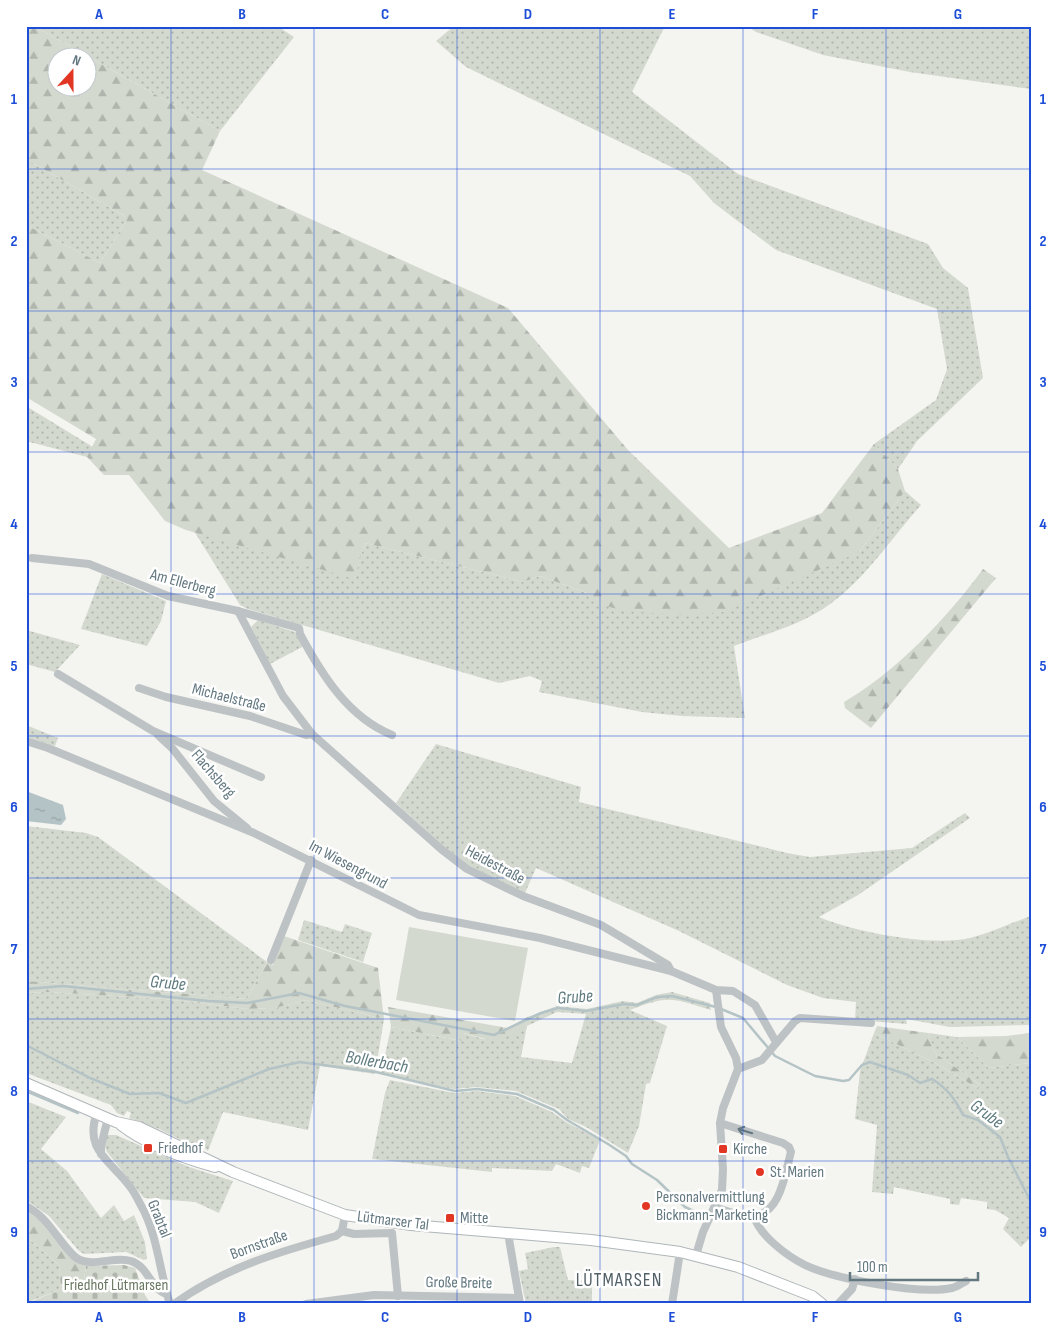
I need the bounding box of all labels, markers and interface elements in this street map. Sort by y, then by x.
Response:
text: A [94,5,103,24]
text: B [238,5,246,24]
text: C [381,5,389,24]
text: D [524,5,532,24]
text: E [669,5,676,24]
text: F [812,5,819,24]
text: G [954,5,962,24]
north arrow [48,48,98,98]
text: N [70,51,83,70]
text: 1 [11,90,18,109]
text: 1 [1040,90,1047,109]
text: 2 [10,232,18,251]
text: 2 [1039,232,1047,251]
text: 3 [10,373,18,392]
text: 3 [1039,373,1047,392]
text: 4 [10,515,18,534]
text: 4 [1039,515,1047,534]
street label: Am Ellerberg [147,565,218,601]
text: 5 [10,657,18,676]
text: 5 [1039,657,1047,676]
street label: Michaelstraße [190,680,268,716]
street label: Flachsberg [187,746,239,802]
text: 6 [10,798,18,817]
text: 6 [1039,798,1047,817]
street label: Im Wiesengrund [306,836,390,894]
street label: Heidestraße [462,841,528,889]
text: 7 [11,940,18,959]
text: 7 [1040,940,1047,959]
water label: Grube [149,971,187,995]
water label: Grube [557,985,593,1009]
water label: Bollerbach [344,1046,410,1078]
text: 8 [10,1082,18,1101]
text: 8 [1039,1082,1047,1101]
water label: Grube [966,1095,1008,1133]
one-way arrow [737,1125,753,1135]
place label: Friedhof [158,1139,203,1158]
place label: Kirche [733,1140,767,1159]
marker: Friedhof [142,1142,154,1154]
marker: Kirche [717,1143,729,1155]
place label: St. Marien [770,1163,824,1182]
marker: St. Marien [754,1166,766,1178]
place label: Personalvermittlung Bickmann-Marketing [656,1188,768,1225]
street label: Grabtal [143,1197,175,1241]
marker: Personalvermittlung Bickmann-Marketing [640,1200,652,1212]
street label: Lütmarser Tal [356,1207,430,1235]
place label: Mitte [460,1209,489,1228]
marker: Mitte [444,1212,456,1224]
text: 9 [10,1223,18,1242]
text: 9 [1039,1223,1047,1242]
street label: Bornstraße [228,1226,290,1264]
scale bar [850,1250,977,1282]
text: 100 m [857,1258,888,1277]
district label: LÜTMARSEN [576,1269,662,1292]
street label: Große Breite [425,1273,493,1293]
park label: Friedhof Lütmarsen [64,1276,168,1295]
text: A [94,1308,103,1327]
text: B [238,1308,246,1327]
text: C [381,1308,389,1327]
text: D [524,1308,532,1327]
text: E [669,1308,676,1327]
text: F [812,1308,819,1327]
text: G [954,1308,962,1327]

